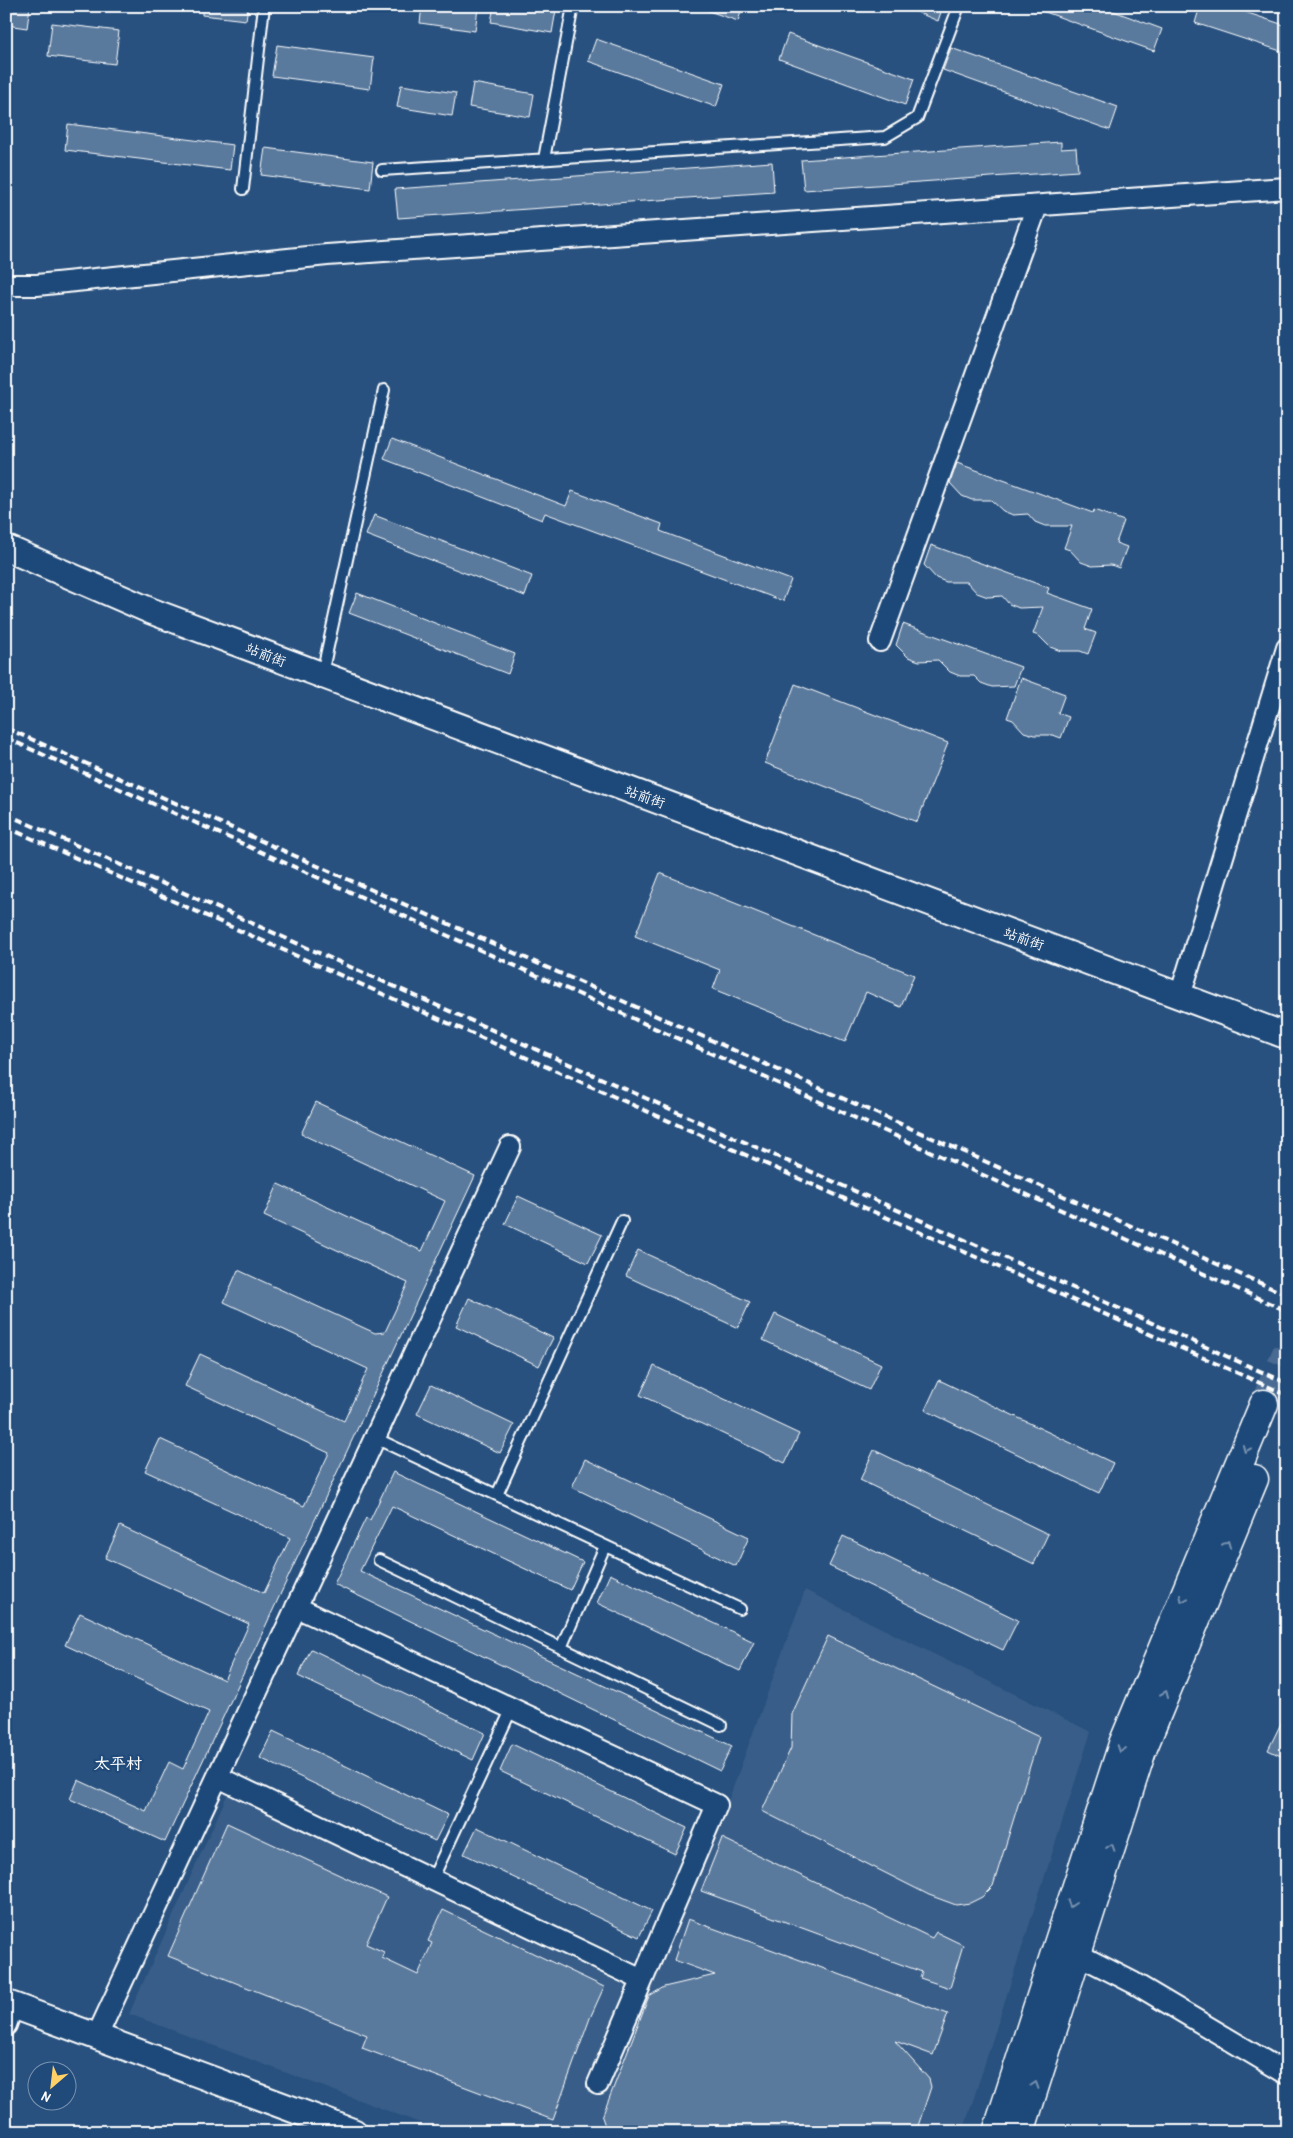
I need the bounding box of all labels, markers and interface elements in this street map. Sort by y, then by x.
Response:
street label: 站前街 [243,638,289,670]
street label: 站前街 [622,780,668,812]
street label: 站前街 [1001,922,1047,954]
one-way arrow [1241,1444,1252,1453]
one-way arrow [1221,1540,1232,1549]
one-way arrow [1179,1594,1190,1603]
one-way arrow [1159,1690,1170,1699]
one-way arrow [1117,1744,1127,1753]
district label: 太平村 [94,1752,142,1774]
one-way arrow [1105,1843,1115,1852]
one-way arrow [1067,1899,1077,1907]
north arrow [28,2060,78,2110]
one-way arrow [1029,2082,1039,2090]
text: N [37,2088,53,2108]

